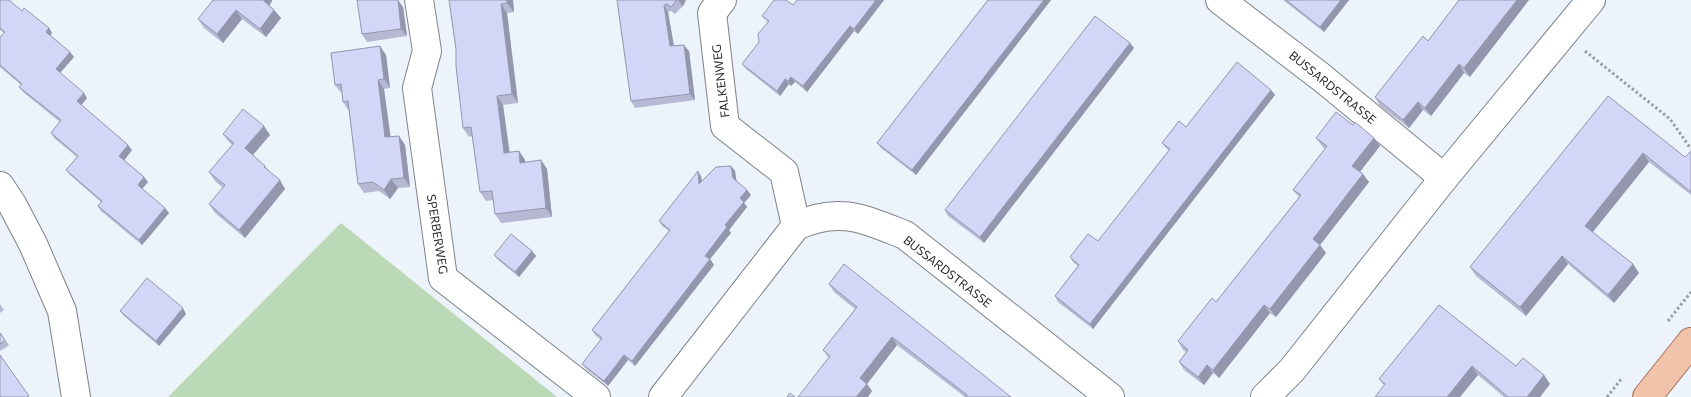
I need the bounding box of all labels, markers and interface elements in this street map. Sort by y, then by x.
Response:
street label: FALKENWEG [709,43,731,119]
street label: BUSSARDSTRASSE [1287,48,1379,126]
street label: SPERBERWEG [425,193,451,275]
street label: BUSSARDSTRASSE [901,232,995,310]

